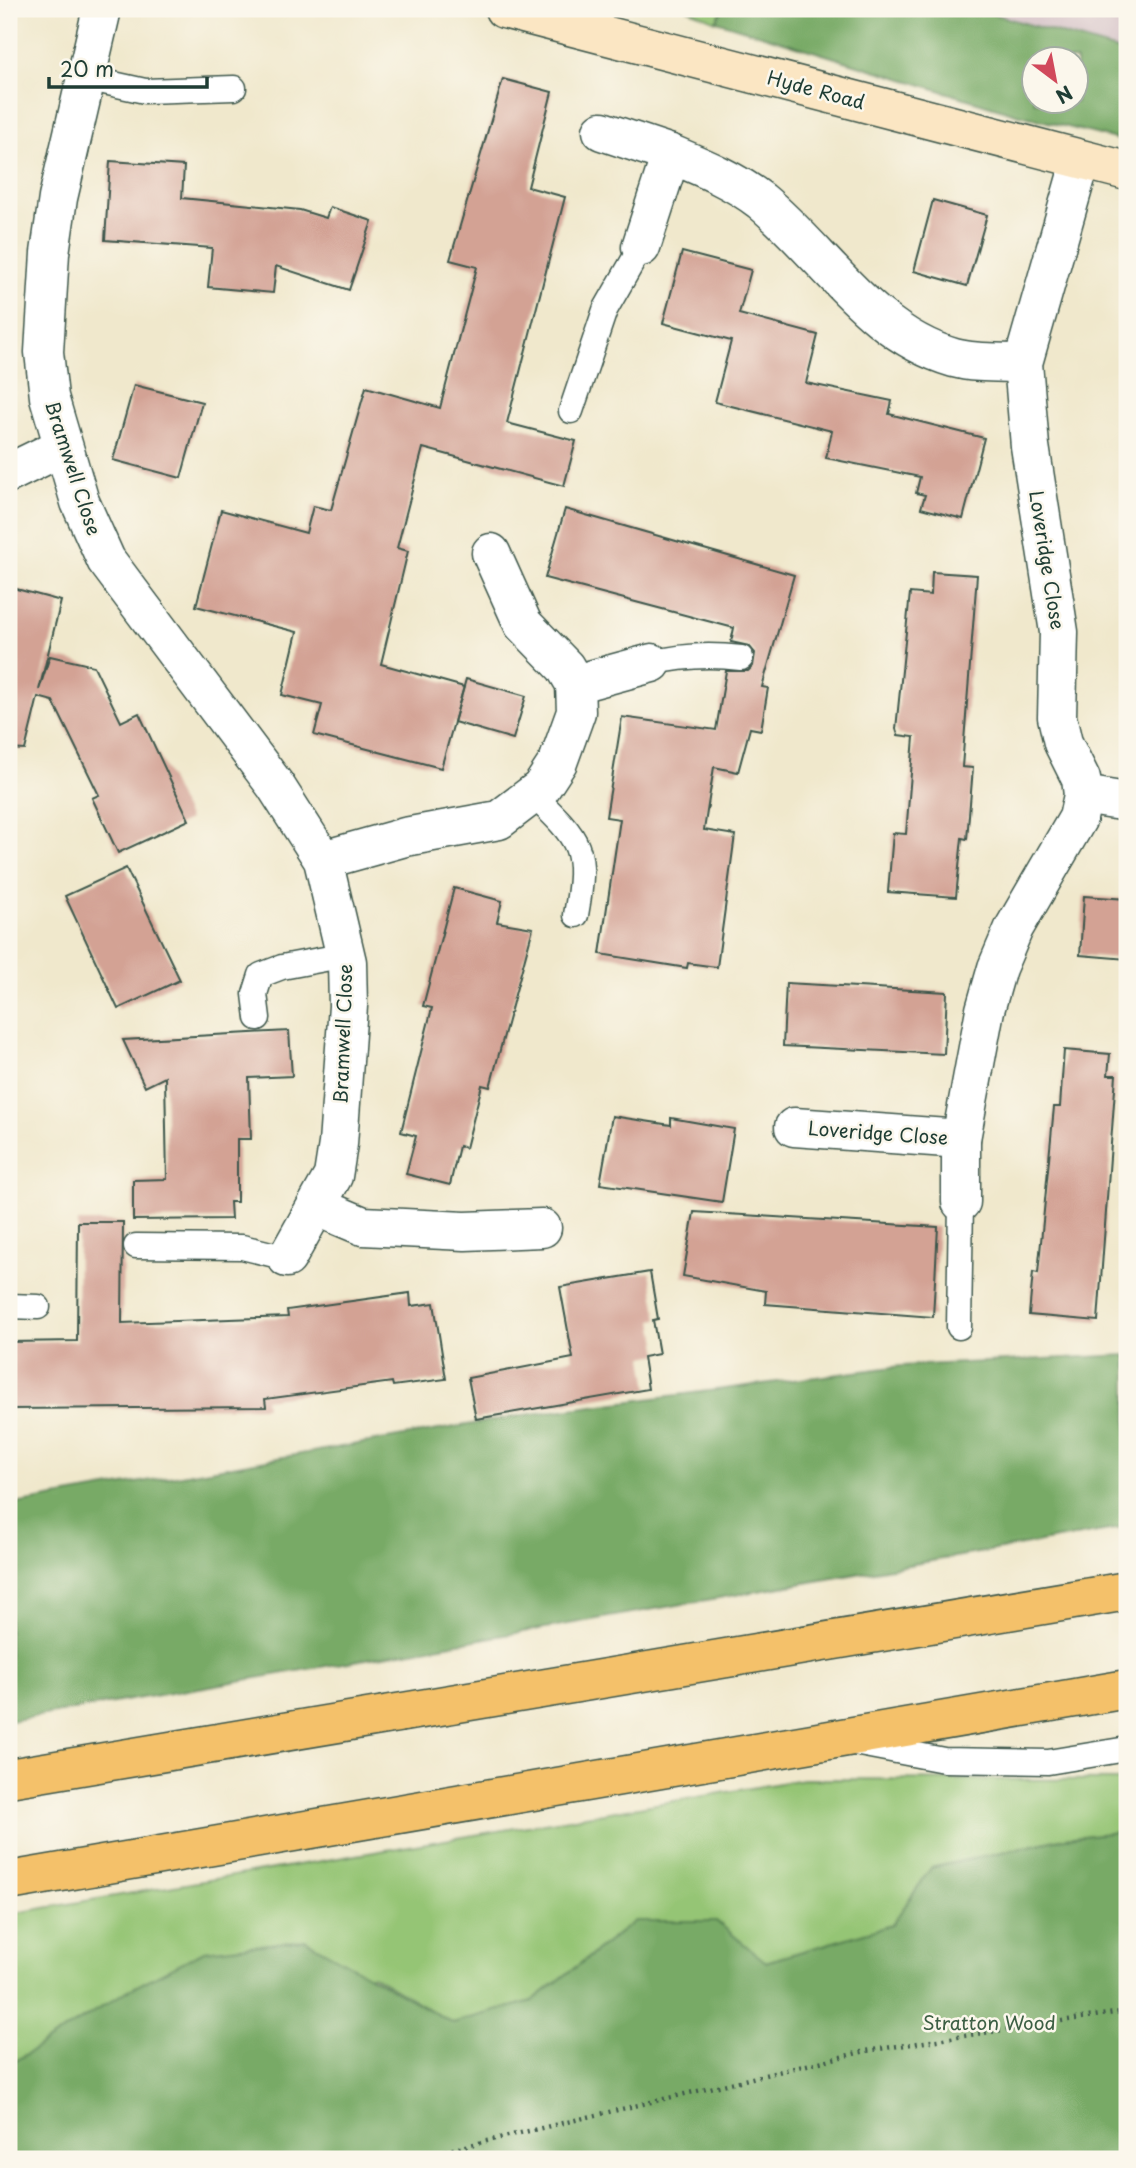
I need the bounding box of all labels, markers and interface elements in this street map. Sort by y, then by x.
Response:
scale bar [49,46,206,90]
north arrow [1020,46,1090,116]
text: 20 m [60,52,114,84]
street label: Hyde Road [764,63,868,116]
text: N [1051,79,1078,111]
street label: Bramwell Close [39,397,109,539]
street label: Loveridge Close [1023,488,1073,631]
street label: Bramwell Close [326,963,358,1105]
street label: Loveridge Close [807,1113,949,1151]
park label: Stratton Wood [922,2008,1056,2036]

